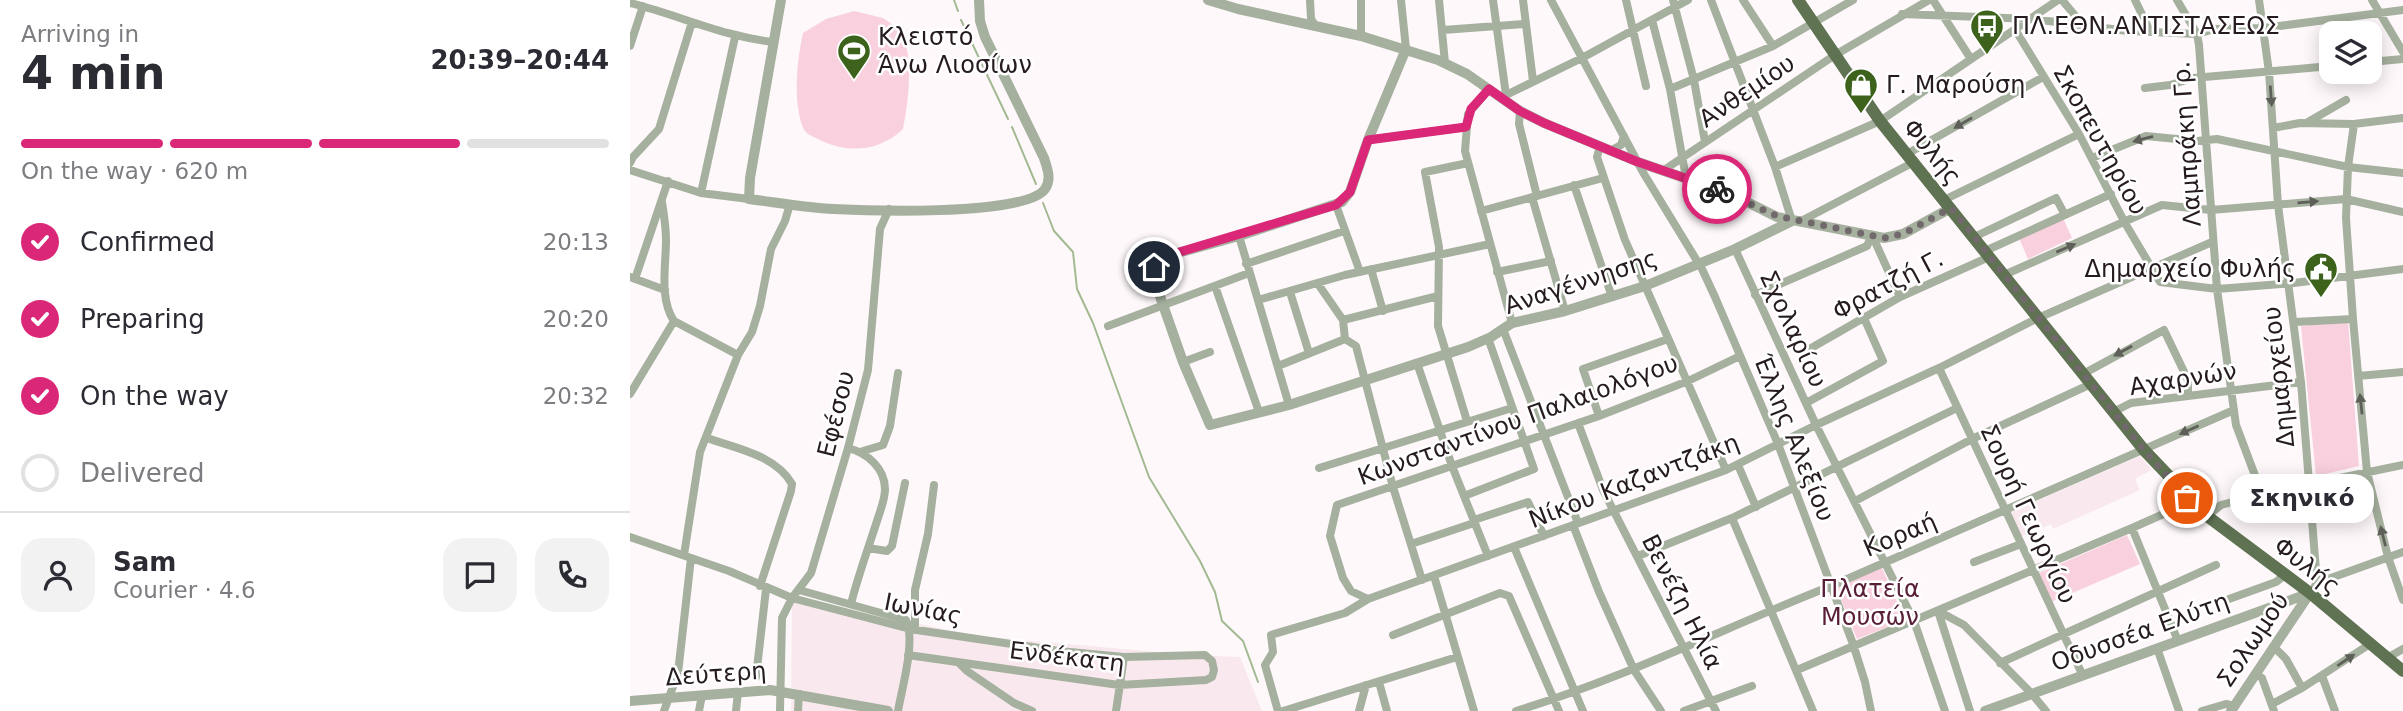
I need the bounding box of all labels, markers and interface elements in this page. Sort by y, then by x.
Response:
bus stop icon: ΠΛ.ΕΘΝ.ΑΝΤΙΣΤΑΣΕΩΣ [1968,7,2006,56]
place label: ΠΛ.ΕΘΝ.ΑΝΤΙΣΤΑΣΕΩΣ [2012,12,2280,40]
text: Arriving in [21,21,139,47]
map controls [2319,21,2382,84]
button: layers [2319,21,2382,84]
place label: Κλειστό Άνω Λιοσίων [878,23,1032,79]
sports icon: Κλειστό Άνω Λιοσίων [835,32,873,81]
text: 20:39–20:44 [430,45,609,75]
text: 4 min [21,46,165,100]
street label: Ανθεμίου [1694,49,1800,133]
street label: Σκοπευτηρίου [2047,60,2153,220]
street label: Λαμπράκη Γρ. [2167,60,2207,228]
shop icon: Γ. Μαρούση [1842,66,1880,115]
place label: Γ. Μαρούση [1886,71,2025,99]
one-way arrow [2266,85,2277,107]
street label: Φυλής [1897,114,1967,190]
one-way arrow [1953,117,1972,129]
one-way arrow [2132,134,2154,145]
courier [1682,154,1752,224]
text: On the way · 620 m [21,158,248,184]
icon: bike [1698,170,1736,208]
one-way arrow [2298,196,2320,207]
icon: check [21,223,59,261]
text: Confirmed [80,227,215,257]
text: 20:13 [543,229,609,255]
pin [1124,237,1184,297]
one-way arrow [2056,242,2077,253]
street label: Αναγέννησης [1501,244,1661,320]
street label: Φρατζή Γ. [1828,244,1948,326]
icon: home [1135,248,1173,286]
public building icon: Δημαρχείο Φυλής [2302,250,2340,299]
place label: Δημαρχείο Φυλής [2085,255,2296,283]
street label: Σχολαρίου [1754,266,1832,392]
icon: check [21,300,59,338]
text: Preparing [80,304,205,334]
street label: Δημαρχείου [2258,305,2300,449]
text: 20:20 [543,306,609,332]
one-way arrow [2113,345,2133,357]
street label: Κωνσταντίνου Παλαιολόγου [1354,349,1682,491]
street label: Έλλης Αλεξίου [1748,350,1840,525]
street label: Αχαρνών [2127,357,2239,401]
street label: Εφέσου [812,368,860,460]
icon: check [21,377,59,415]
text: On the way [80,381,229,411]
text: 20:32 [543,383,609,409]
one-way arrow [2355,393,2366,415]
street label: Σουρή Γεωργίου [1974,420,2082,608]
one-way arrow [2179,424,2199,436]
street label: Νίκου Καζαντζάκη [1525,428,1743,534]
text: Delivered [80,458,204,488]
pin [2157,468,2217,528]
callout: Σκηνικό [2229,474,2372,522]
icon: bag [2168,479,2206,517]
text: Σκηνικό [2249,485,2355,511]
street label: Κοραή [1859,507,1941,563]
one-way arrow [2377,525,2388,547]
street label: Βενέζη Ηλία [1636,530,1728,674]
street label: Φυλής [2268,531,2346,601]
button: person [21,538,95,612]
button: chat [443,538,517,612]
button: phone [535,538,609,612]
text: Sam [113,547,176,577]
park label: Πλατεία Μουσών [1820,575,1920,631]
text: Courier · 4.6 [113,577,256,603]
street label: Οδυσσέα Ελύτη [2047,587,2233,677]
street label: Σολωμού [2211,587,2295,693]
street label: Ιωνίας [882,588,964,630]
street label: Ενδέκατη [1008,636,1126,678]
one-way arrow [2337,653,2355,667]
street label: Δεύτερη [665,657,767,691]

